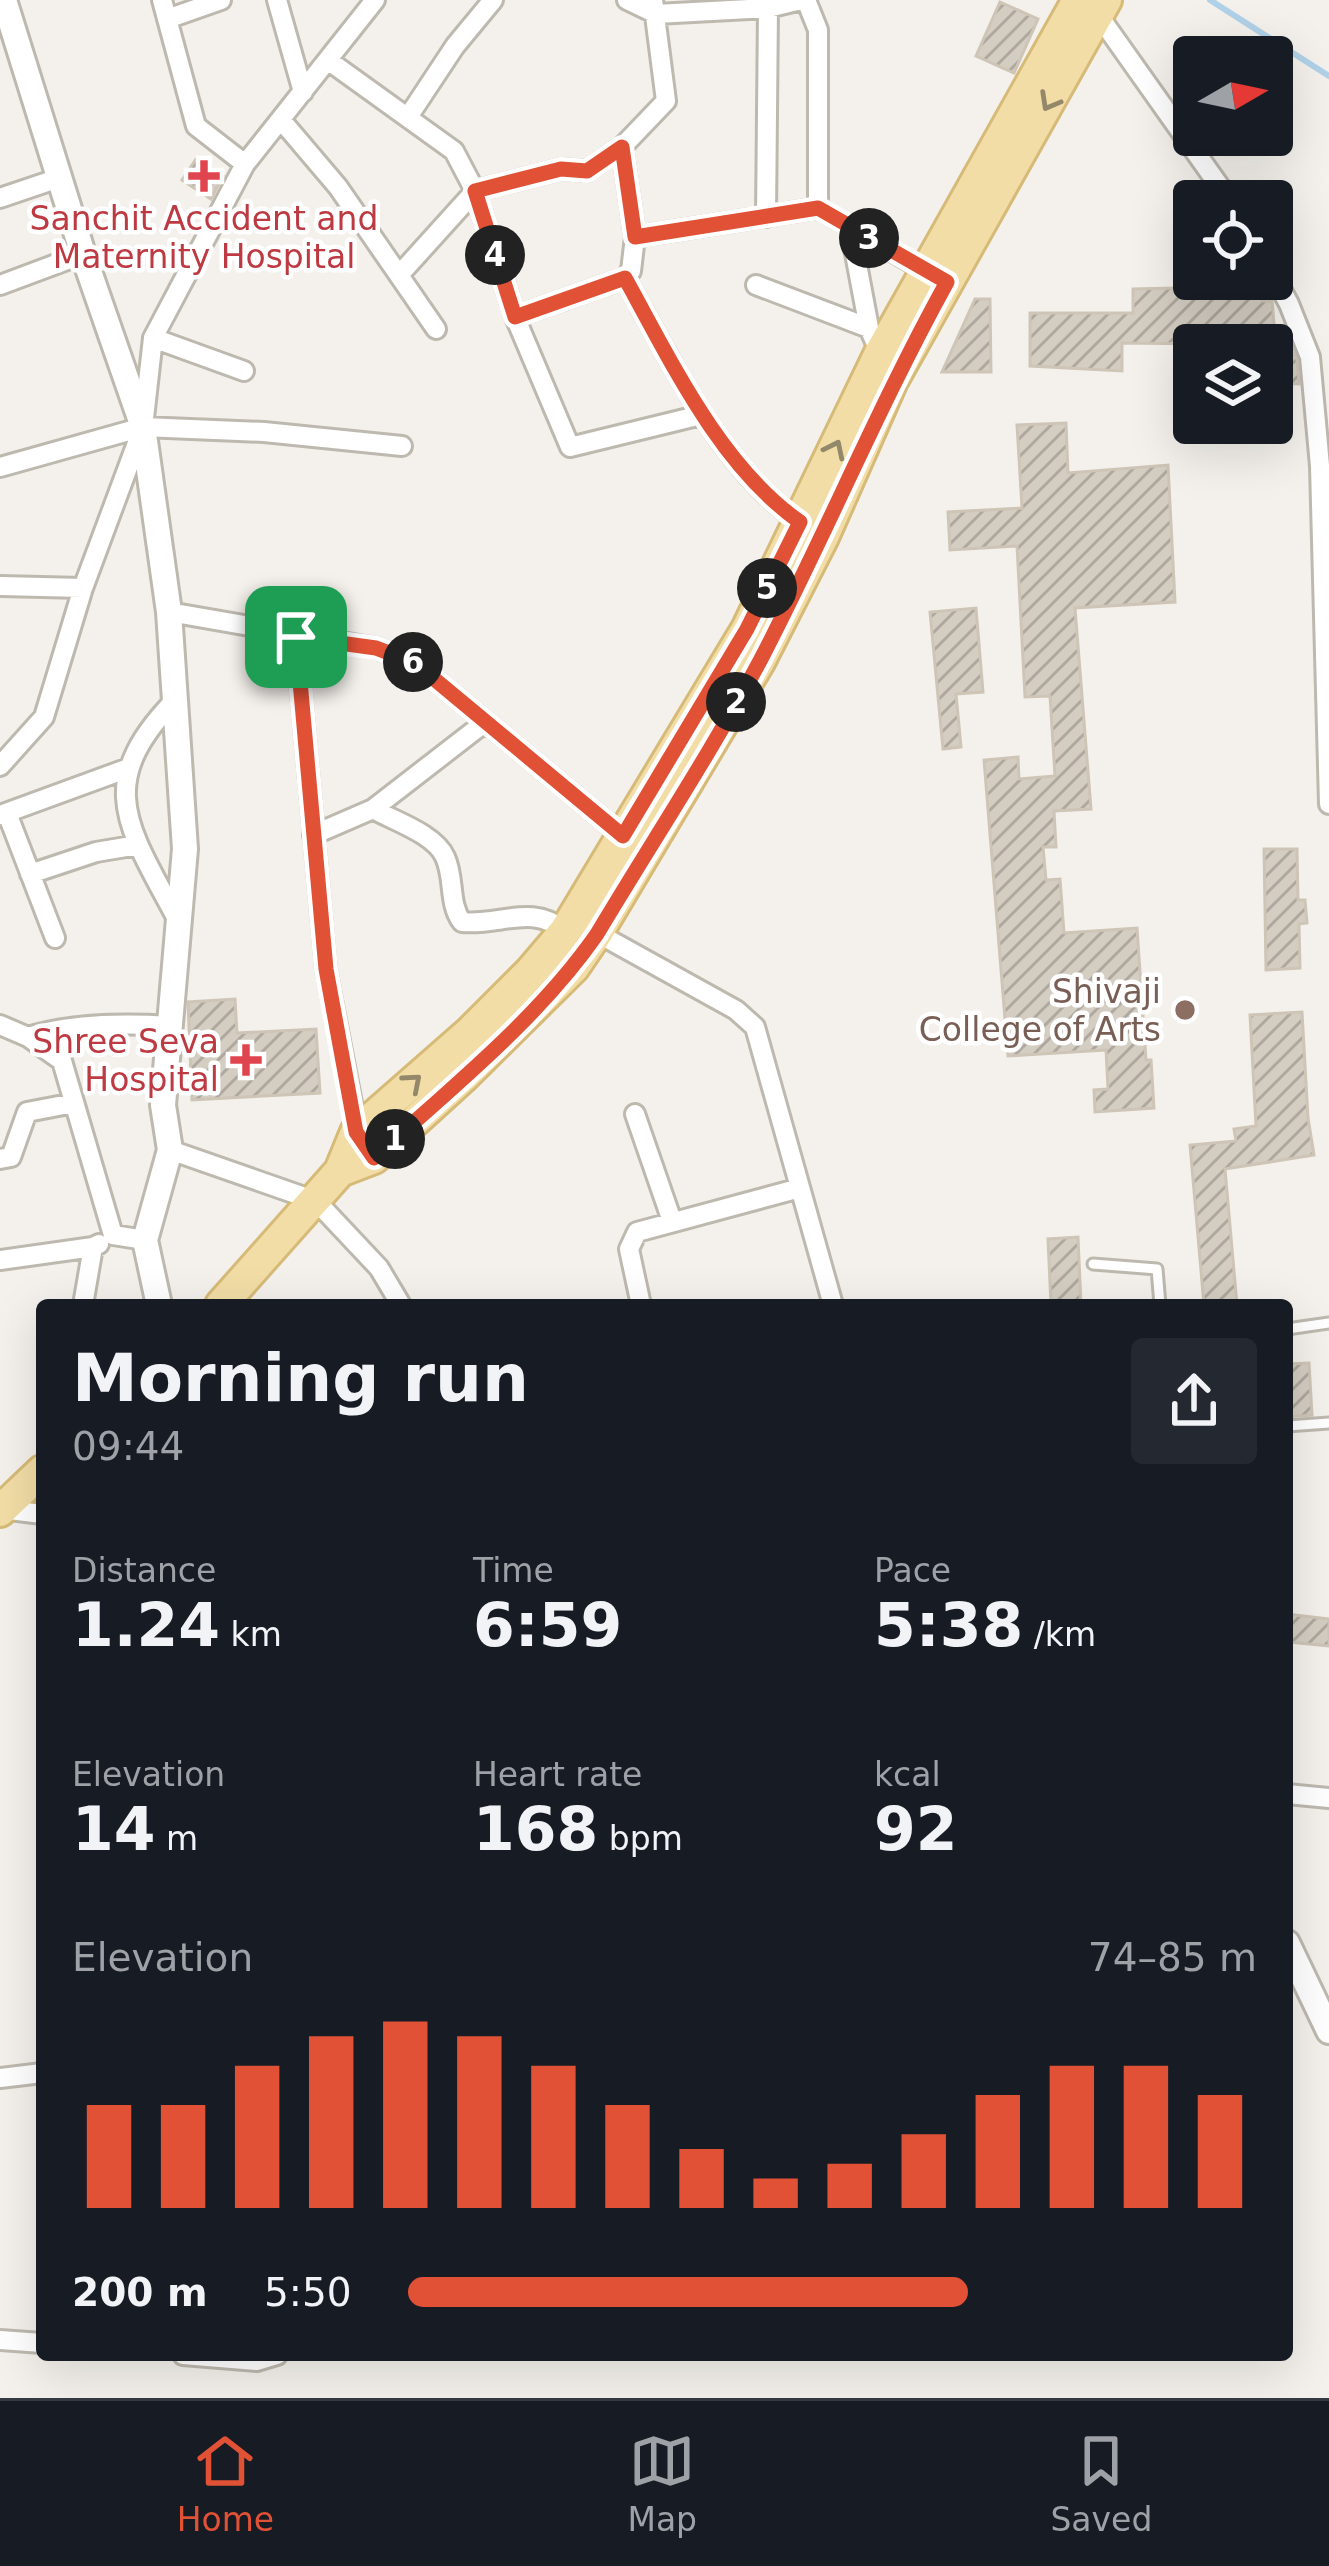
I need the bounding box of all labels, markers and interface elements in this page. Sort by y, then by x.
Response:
north arrow [1173,36,1293,156]
map controls [1173,36,1293,444]
one-way arrow [1040,90,1063,111]
marker: Sanchit Accident and Maternity Hospital [188,160,220,192]
button: locate [1173,180,1293,300]
place label: Sanchit Accident and Maternity Hospital [30,199,378,276]
pin: 3 [839,208,899,268]
text: 3 [858,218,880,257]
pin: 4 [465,225,525,285]
text: 4 [484,235,506,274]
button: layers [1173,324,1293,444]
one-way arrow [821,440,844,461]
pin: 5 [737,558,797,618]
text: 5 [756,568,778,607]
pin [245,586,347,688]
icon: arrive [263,604,329,670]
pin: 6 [383,632,443,692]
text: 6 [402,642,424,681]
pin: 2 [706,672,766,732]
text: 2 [725,682,747,721]
place label: Shivaji College of Arts [919,972,1161,1049]
marker: Shivaji College of Arts [1172,997,1198,1023]
place label: Shree Seva Hospital [32,1022,219,1099]
marker: Shree Seva Hospital [230,1044,262,1076]
one-way arrow [399,1075,420,1096]
pin: 1 [365,1109,425,1169]
text: 1 [384,1119,406,1158]
button: share [1131,1338,1257,1464]
text: Morning run [72,1340,529,1417]
text: 09:44 [72,1424,184,1469]
text: Distance [72,1551,216,1590]
text: Time [473,1551,554,1590]
text: Pace [874,1551,951,1590]
text: 1.24 [72,1590,220,1660]
text: 6:59 [473,1590,622,1660]
text: 5:38 [874,1590,1023,1660]
text: km [220,1615,282,1654]
text: /km [1023,1615,1096,1654]
text: Elevation [72,1755,225,1794]
text: Heart rate [473,1755,642,1794]
text: kcal [874,1755,941,1794]
text: 14 [72,1794,156,1864]
text: 168 [473,1794,598,1864]
text: 92 [874,1794,958,1864]
text: m [156,1819,198,1858]
text: bpm [598,1819,683,1858]
text: Elevation [72,1935,253,1980]
text: 74–85 m [1088,1935,1257,1980]
text: 200 m [72,2270,208,2315]
text: 5:50 [264,2270,352,2315]
tab: Home [177,2428,274,2539]
tab: Map [627,2428,697,2539]
tab: Saved [1050,2428,1152,2539]

